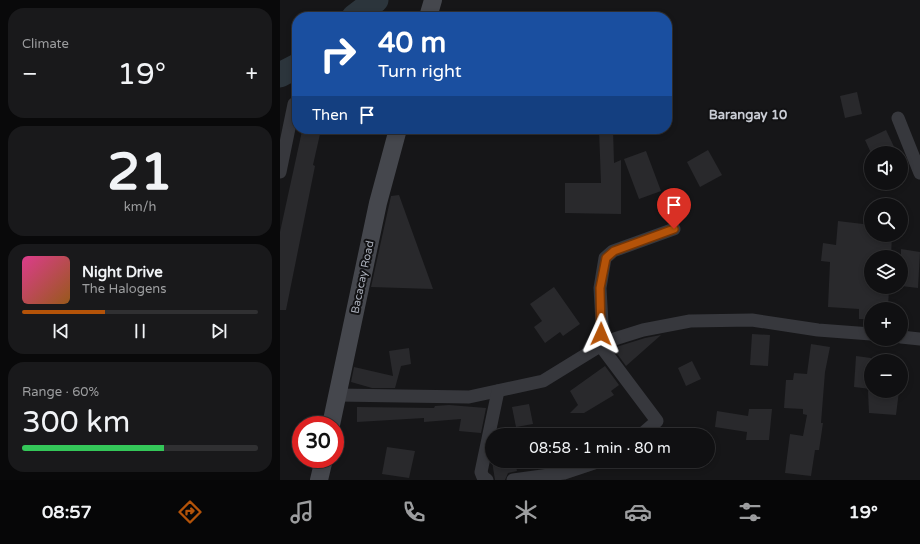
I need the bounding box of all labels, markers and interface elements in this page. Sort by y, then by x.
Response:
text: 40 m [378,26,446,60]
icon: right [312,28,364,80]
text: Climate [22,36,69,52]
text: 19° [117,56,166,93]
text: Turn right [378,60,462,82]
text: − [22,61,38,87]
text: + [246,61,258,87]
icon: arrive [356,104,378,126]
text: Then [312,106,348,124]
district label: Barangay 10 [709,107,787,123]
text: 21 [107,141,173,204]
map controls [864,146,908,398]
button: sound [864,146,908,190]
pin [657,188,691,229]
icon: arrive [663,194,685,216]
button: search [864,198,908,242]
text: km/h [124,199,156,215]
street label: Bacacay Road [348,239,377,315]
button: layers [864,250,908,294]
text: Night Drive [82,263,163,281]
text: The Halogens [82,281,166,297]
button: + [864,302,908,346]
position arrow [580,313,622,355]
icon: previous [50,320,72,342]
icon: pause [129,320,151,342]
icon: next [208,320,230,342]
button: − [864,354,908,398]
text: Range · 60% [22,384,99,400]
text: 300 km [22,404,130,441]
speed limit sign: 30 [292,416,344,468]
text: 08:58 · 1 min · 80 m [529,439,671,457]
icon: directions [176,498,204,526]
icon: music [288,498,316,526]
icon: phone [400,498,428,526]
icon: climate [512,498,540,526]
icon: car [624,498,652,526]
icon: filters [736,498,764,526]
text: 08:57 [42,501,92,523]
text: 19° [848,501,878,523]

